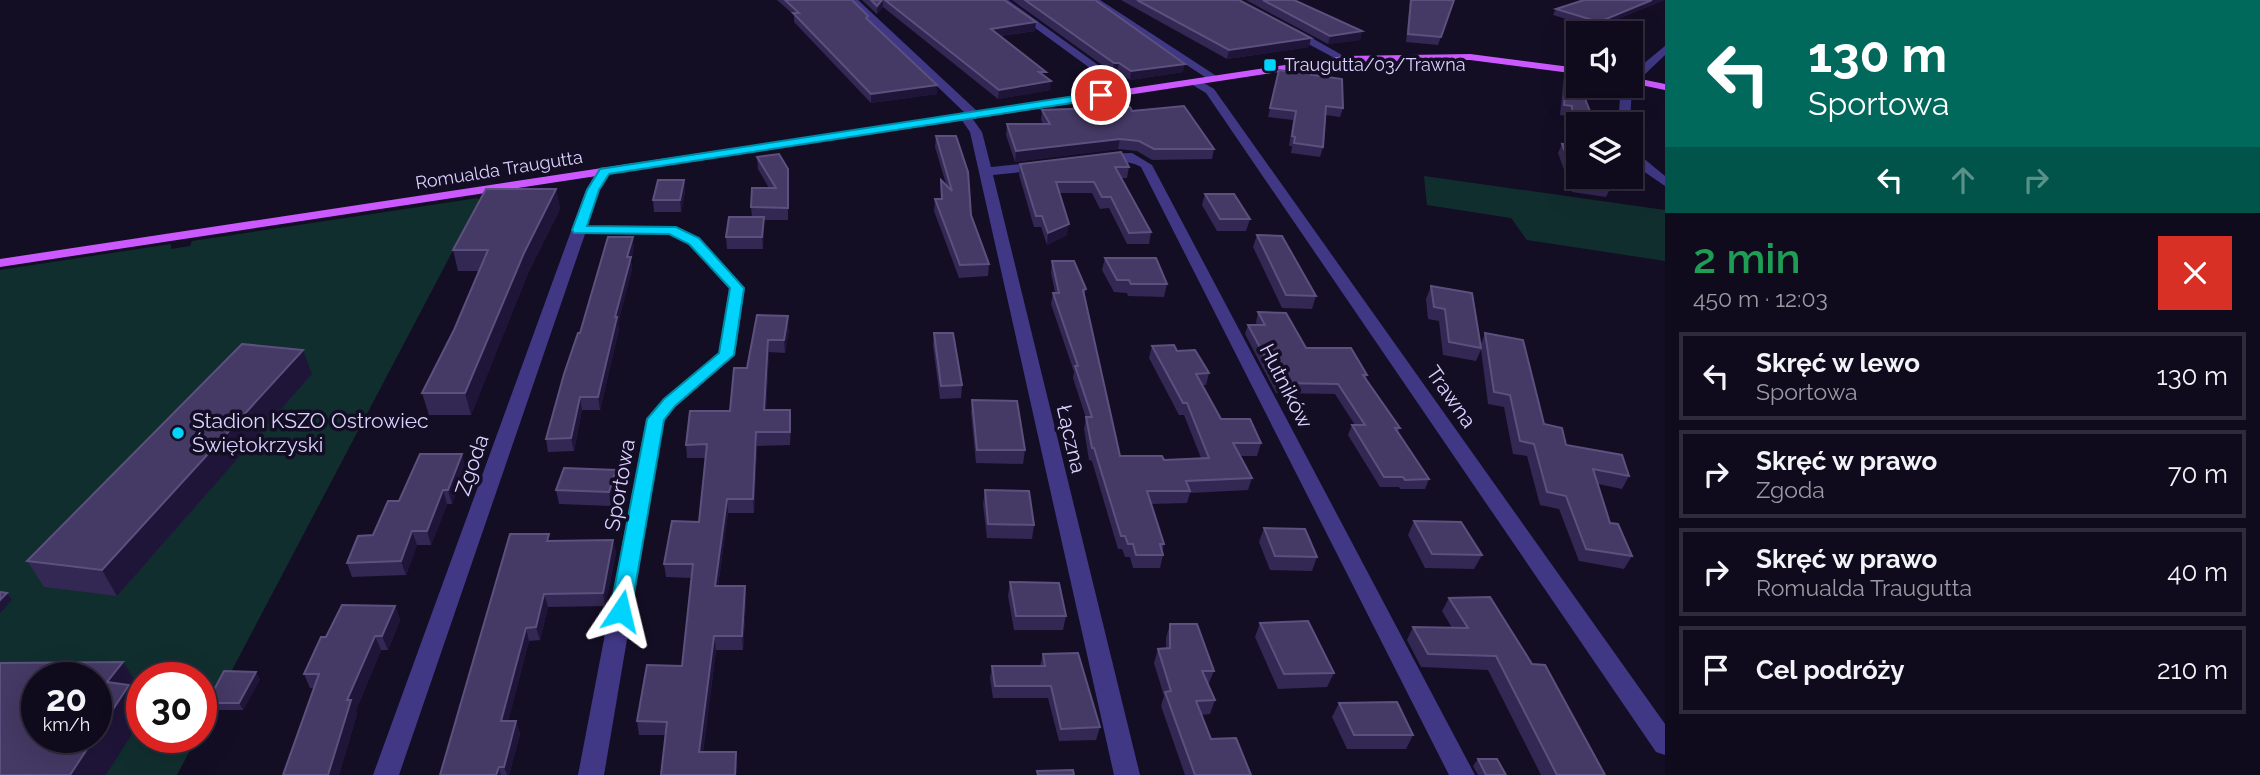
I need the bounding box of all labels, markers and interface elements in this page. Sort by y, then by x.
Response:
map controls [1566,21,1643,189]
button: sound [1566,21,1643,98]
text: 130 m [1808,26,1947,83]
icon: left [1693,28,1784,119]
place label: Traugutta/03/Trawna [1284,54,1466,75]
marker: Traugutta/03/Trawna [1262,57,1278,73]
pin [1071,65,1131,125]
icon: arrive [1082,76,1120,114]
text: Sportowa [1808,85,1949,122]
button: layers [1566,112,1643,189]
street label: Romualda Traugutta [414,146,584,193]
icon: left [1871,161,1909,199]
icon: ahead [1944,161,1982,199]
icon: right [2017,161,2055,199]
text: 2 min [1693,234,1801,283]
button: close [2158,236,2232,310]
text: 450 m · 12:03 [1693,285,1828,312]
street label: Hutników [1255,339,1318,432]
text: Skręć w lewo [1756,348,1920,378]
icon: left [1697,357,1735,395]
street label: Trawna [1421,361,1482,433]
text: 130 m [2157,361,2228,391]
text: Sportowa [1756,378,1858,405]
street label: Łączna [1052,402,1091,476]
place label: Stadion KSZO Ostrowiec Świętokrzyski [192,408,429,457]
marker: Stadion KSZO Ostrowiec Świętokrzyski [170,425,186,441]
street label: Zgoda [449,431,494,499]
street label: Sportowa [599,437,640,533]
text: Skręć w prawo [1756,446,1937,476]
icon: right [1697,455,1735,493]
text: 70 m [2168,459,2228,489]
text: Zgoda [1756,476,1825,503]
text: Skręć w prawo [1756,544,1937,574]
icon: right [1697,553,1735,591]
text: 40 m [2167,557,2228,587]
position arrow [584,574,658,648]
text: Romualda Traugutta [1756,574,1972,601]
icon: arrive [1697,651,1735,689]
text: Cel podróży [1756,655,1905,685]
text: 210 m [2157,655,2228,685]
speed limit sign: 30 [126,662,217,753]
text: 20 [46,678,87,719]
text: km/h [43,714,90,735]

